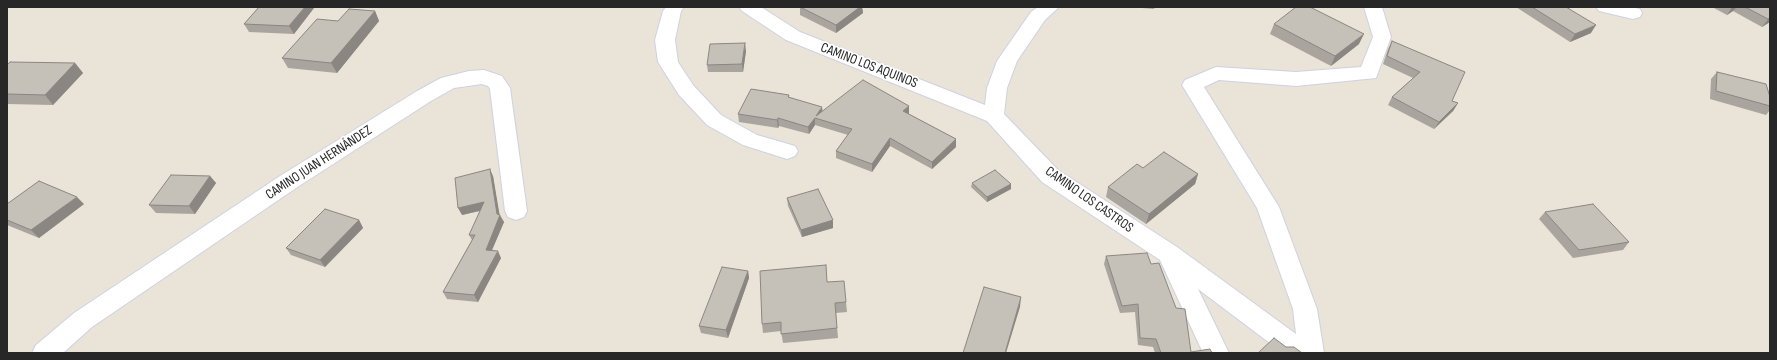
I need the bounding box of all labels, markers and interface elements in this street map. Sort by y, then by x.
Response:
street label: CAMINO LOS AQUINOS [818,40,920,92]
street label: CAMINO JUAN HERNÁNDEZ [263,122,375,204]
street label: CAMINO LOS CASTROS [1042,163,1136,237]

